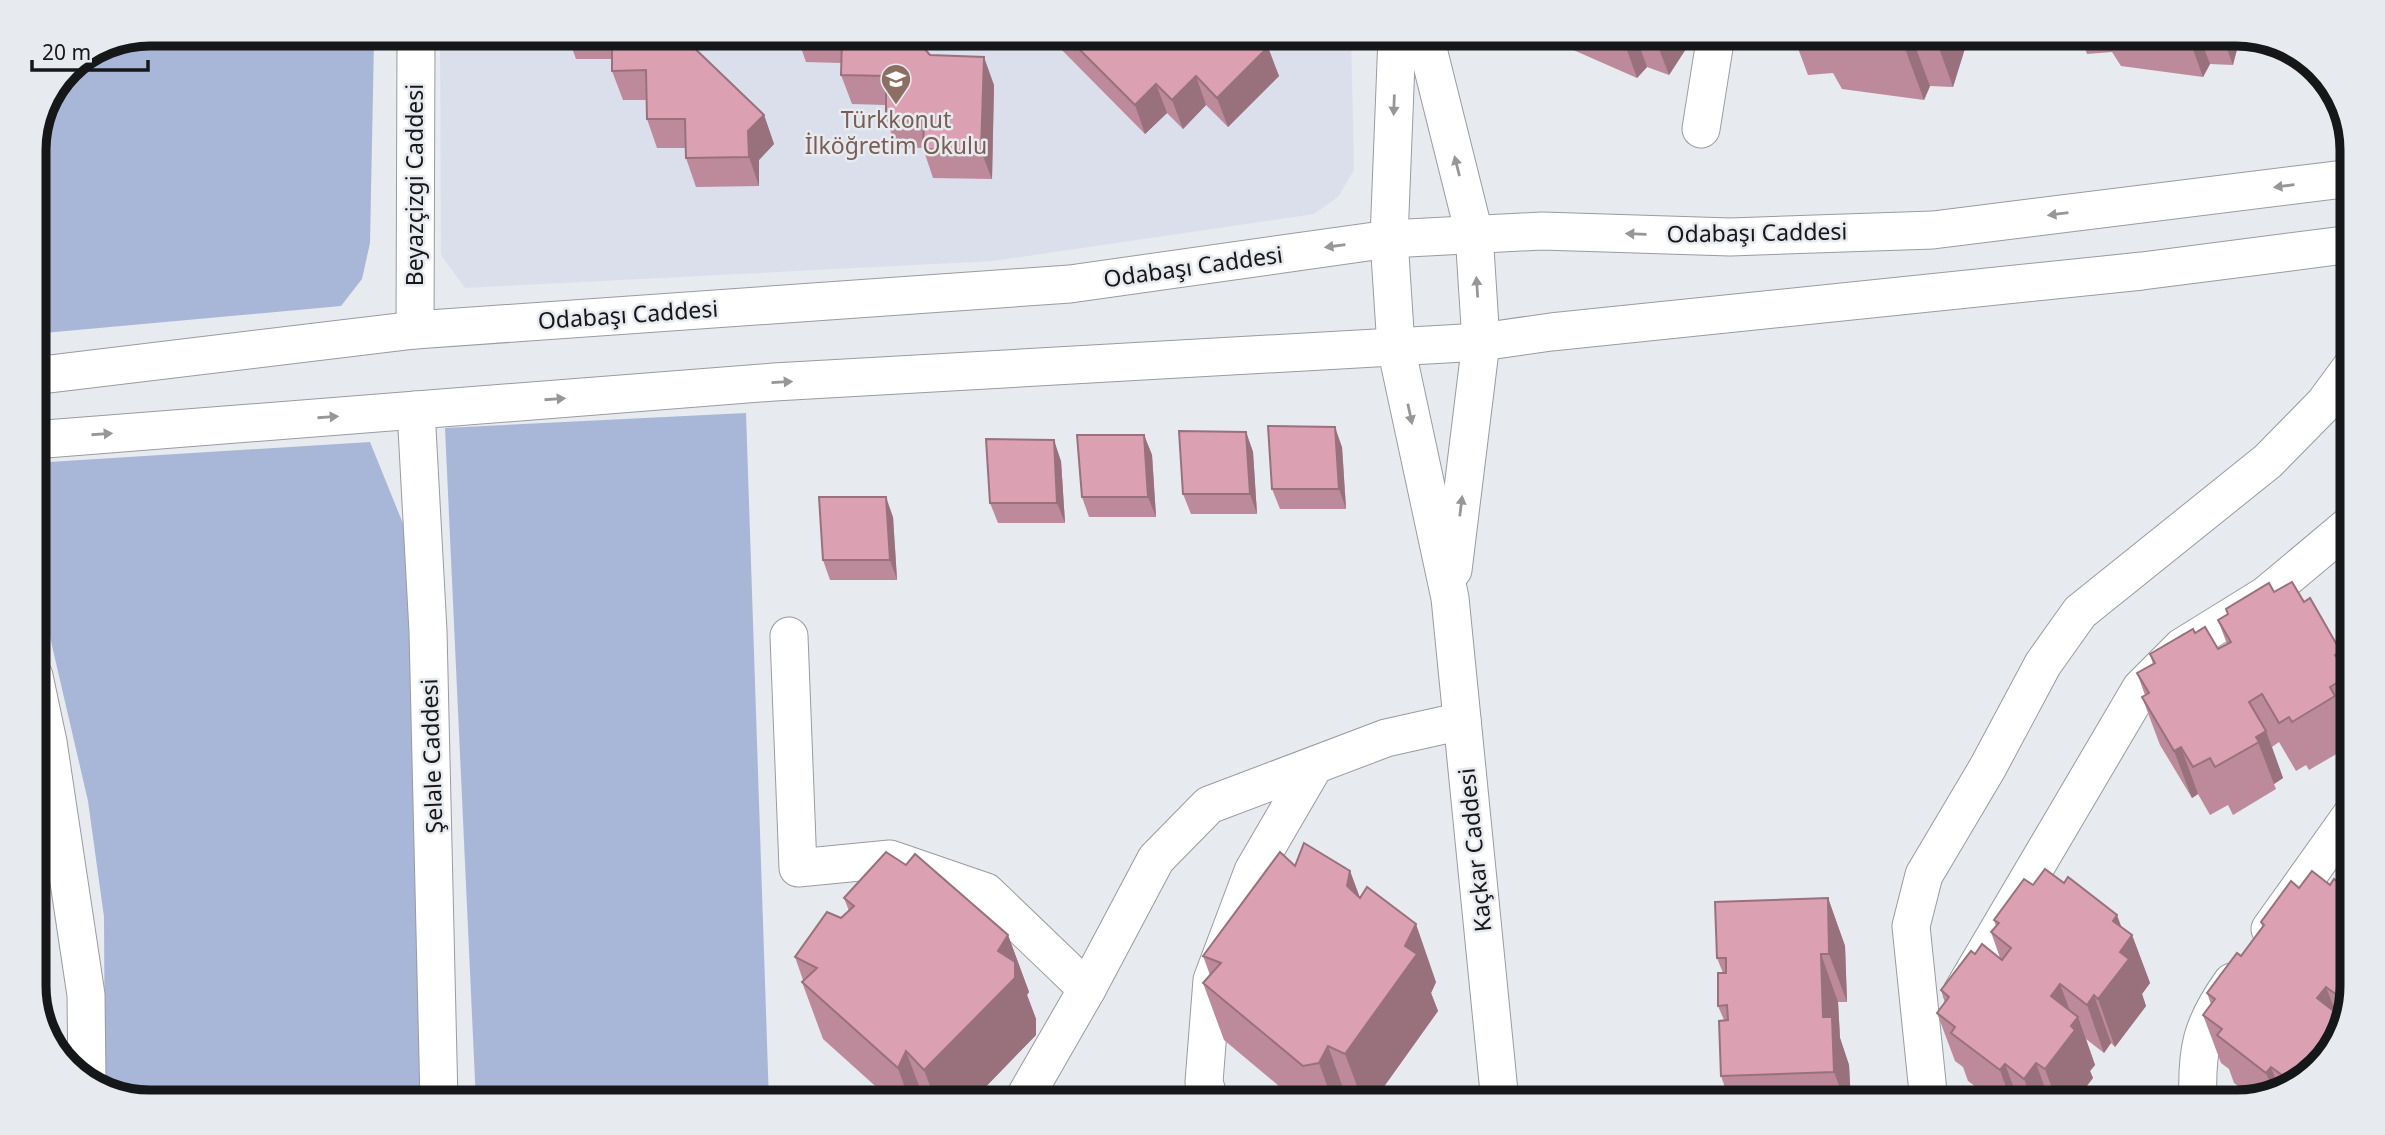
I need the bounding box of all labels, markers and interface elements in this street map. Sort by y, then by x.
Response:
scale bar [32,28,147,72]
text: 20 m [42,38,91,66]
school or university icon: Türkkonut İlköğretim Okulu [879,62,913,106]
street label: Beyazçizgi Caddesi [398,84,430,286]
one-way arrow [1389,94,1400,116]
place label: Türkkonut İlköğretim Okulu [805,103,987,161]
one-way arrow [1451,155,1462,177]
one-way arrow [2273,181,2295,192]
one-way arrow [2047,209,2069,220]
street label: Odabaşı Caddesi [1666,214,1848,250]
one-way arrow [1624,228,1646,240]
street label: Odabaşı Caddesi [1101,238,1285,294]
one-way arrow [1324,241,1346,252]
one-way arrow [1472,276,1483,298]
street label: Odabaşı Caddesi [537,292,719,336]
one-way arrow [771,376,793,387]
one-way arrow [544,393,566,404]
one-way arrow [1405,403,1416,425]
one-way arrow [318,411,340,422]
one-way arrow [91,428,113,439]
one-way arrow [1456,495,1467,517]
street label: Şelale Caddesi [412,678,450,834]
street label: Kaçkar Caddesi [1449,767,1499,934]

